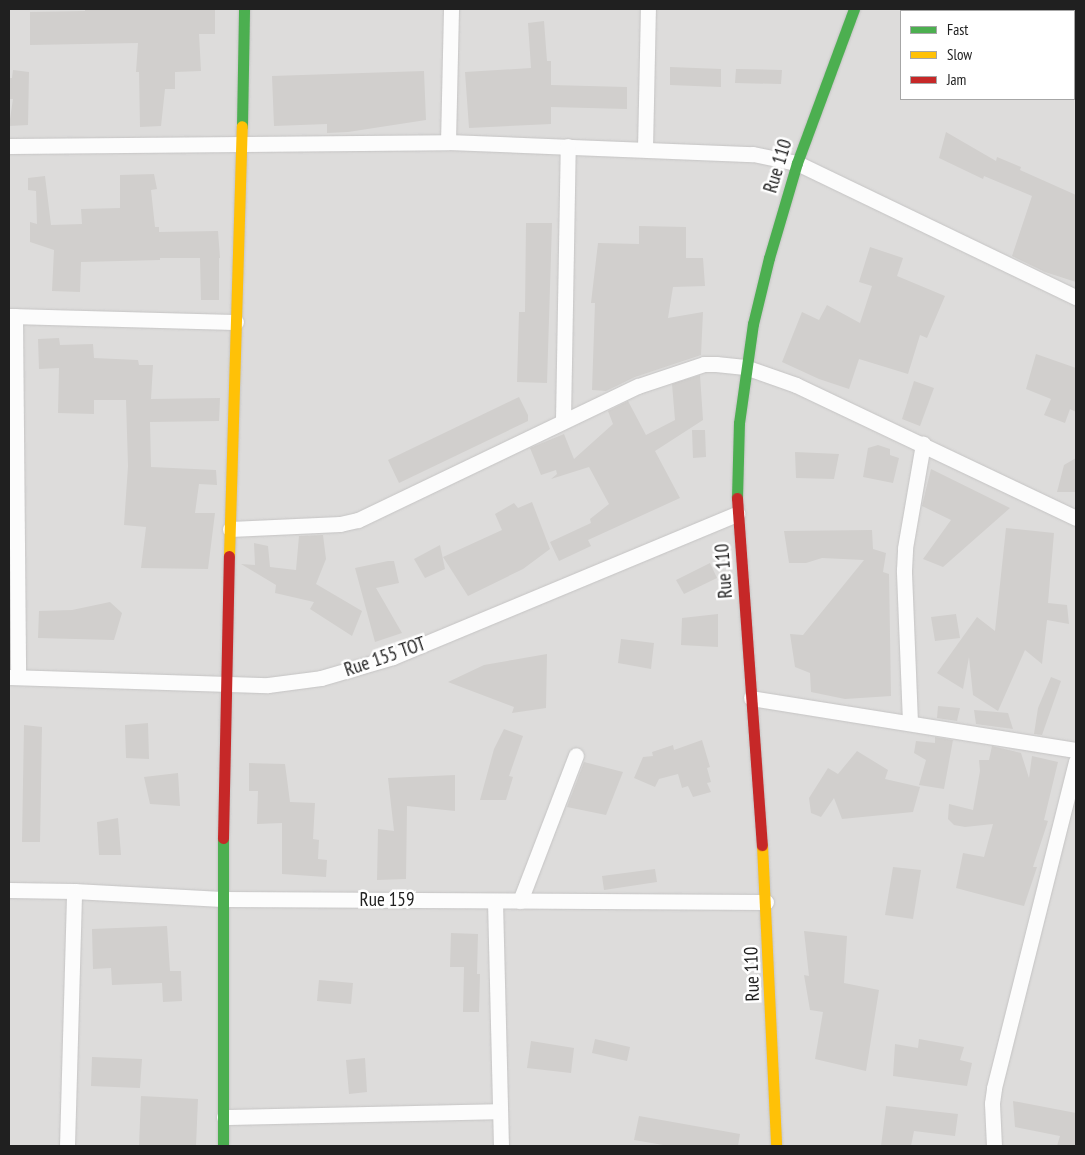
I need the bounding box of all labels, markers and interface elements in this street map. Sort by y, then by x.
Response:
legend [900,10,1075,100]
text: Fast [947,20,968,39]
text: Slow [947,45,972,64]
text: Jam [947,70,966,89]
street label: Rue 110 [759,136,797,196]
street label: Rue 110 [711,543,737,599]
street label: Rue 155 TOT [341,632,429,682]
street label: Rue 159 [360,889,414,911]
street label: Rue 110 [740,946,764,1002]

